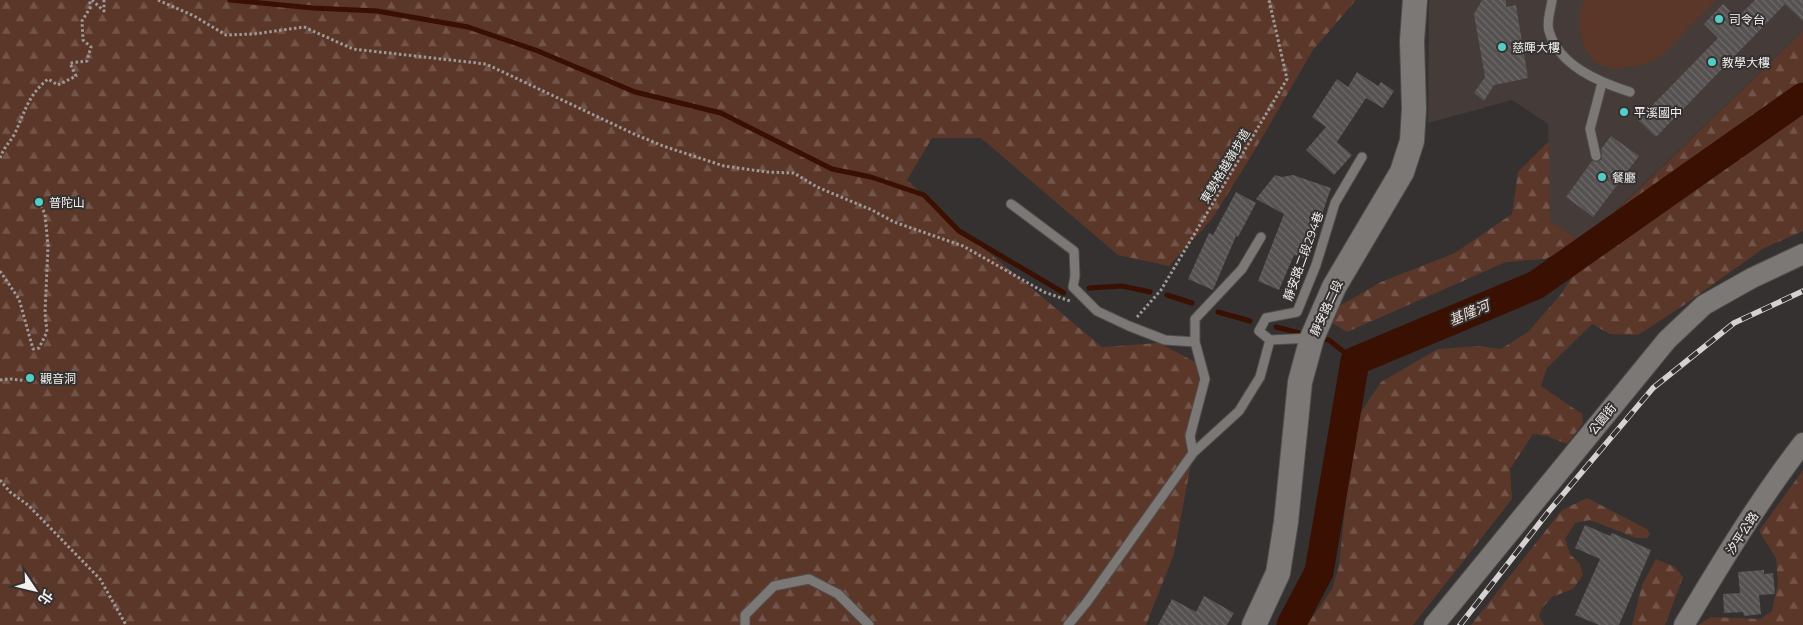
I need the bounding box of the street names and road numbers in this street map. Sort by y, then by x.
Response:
street label: 東勢格越嶺步道 [1197,126,1253,206]
street label: 靜安路二段294巷 [1280,209,1326,303]
street label: 靜安路二段 [1307,278,1345,338]
street label: 公園街 [1585,400,1619,438]
street label: 汐平公路 [1723,509,1761,557]

